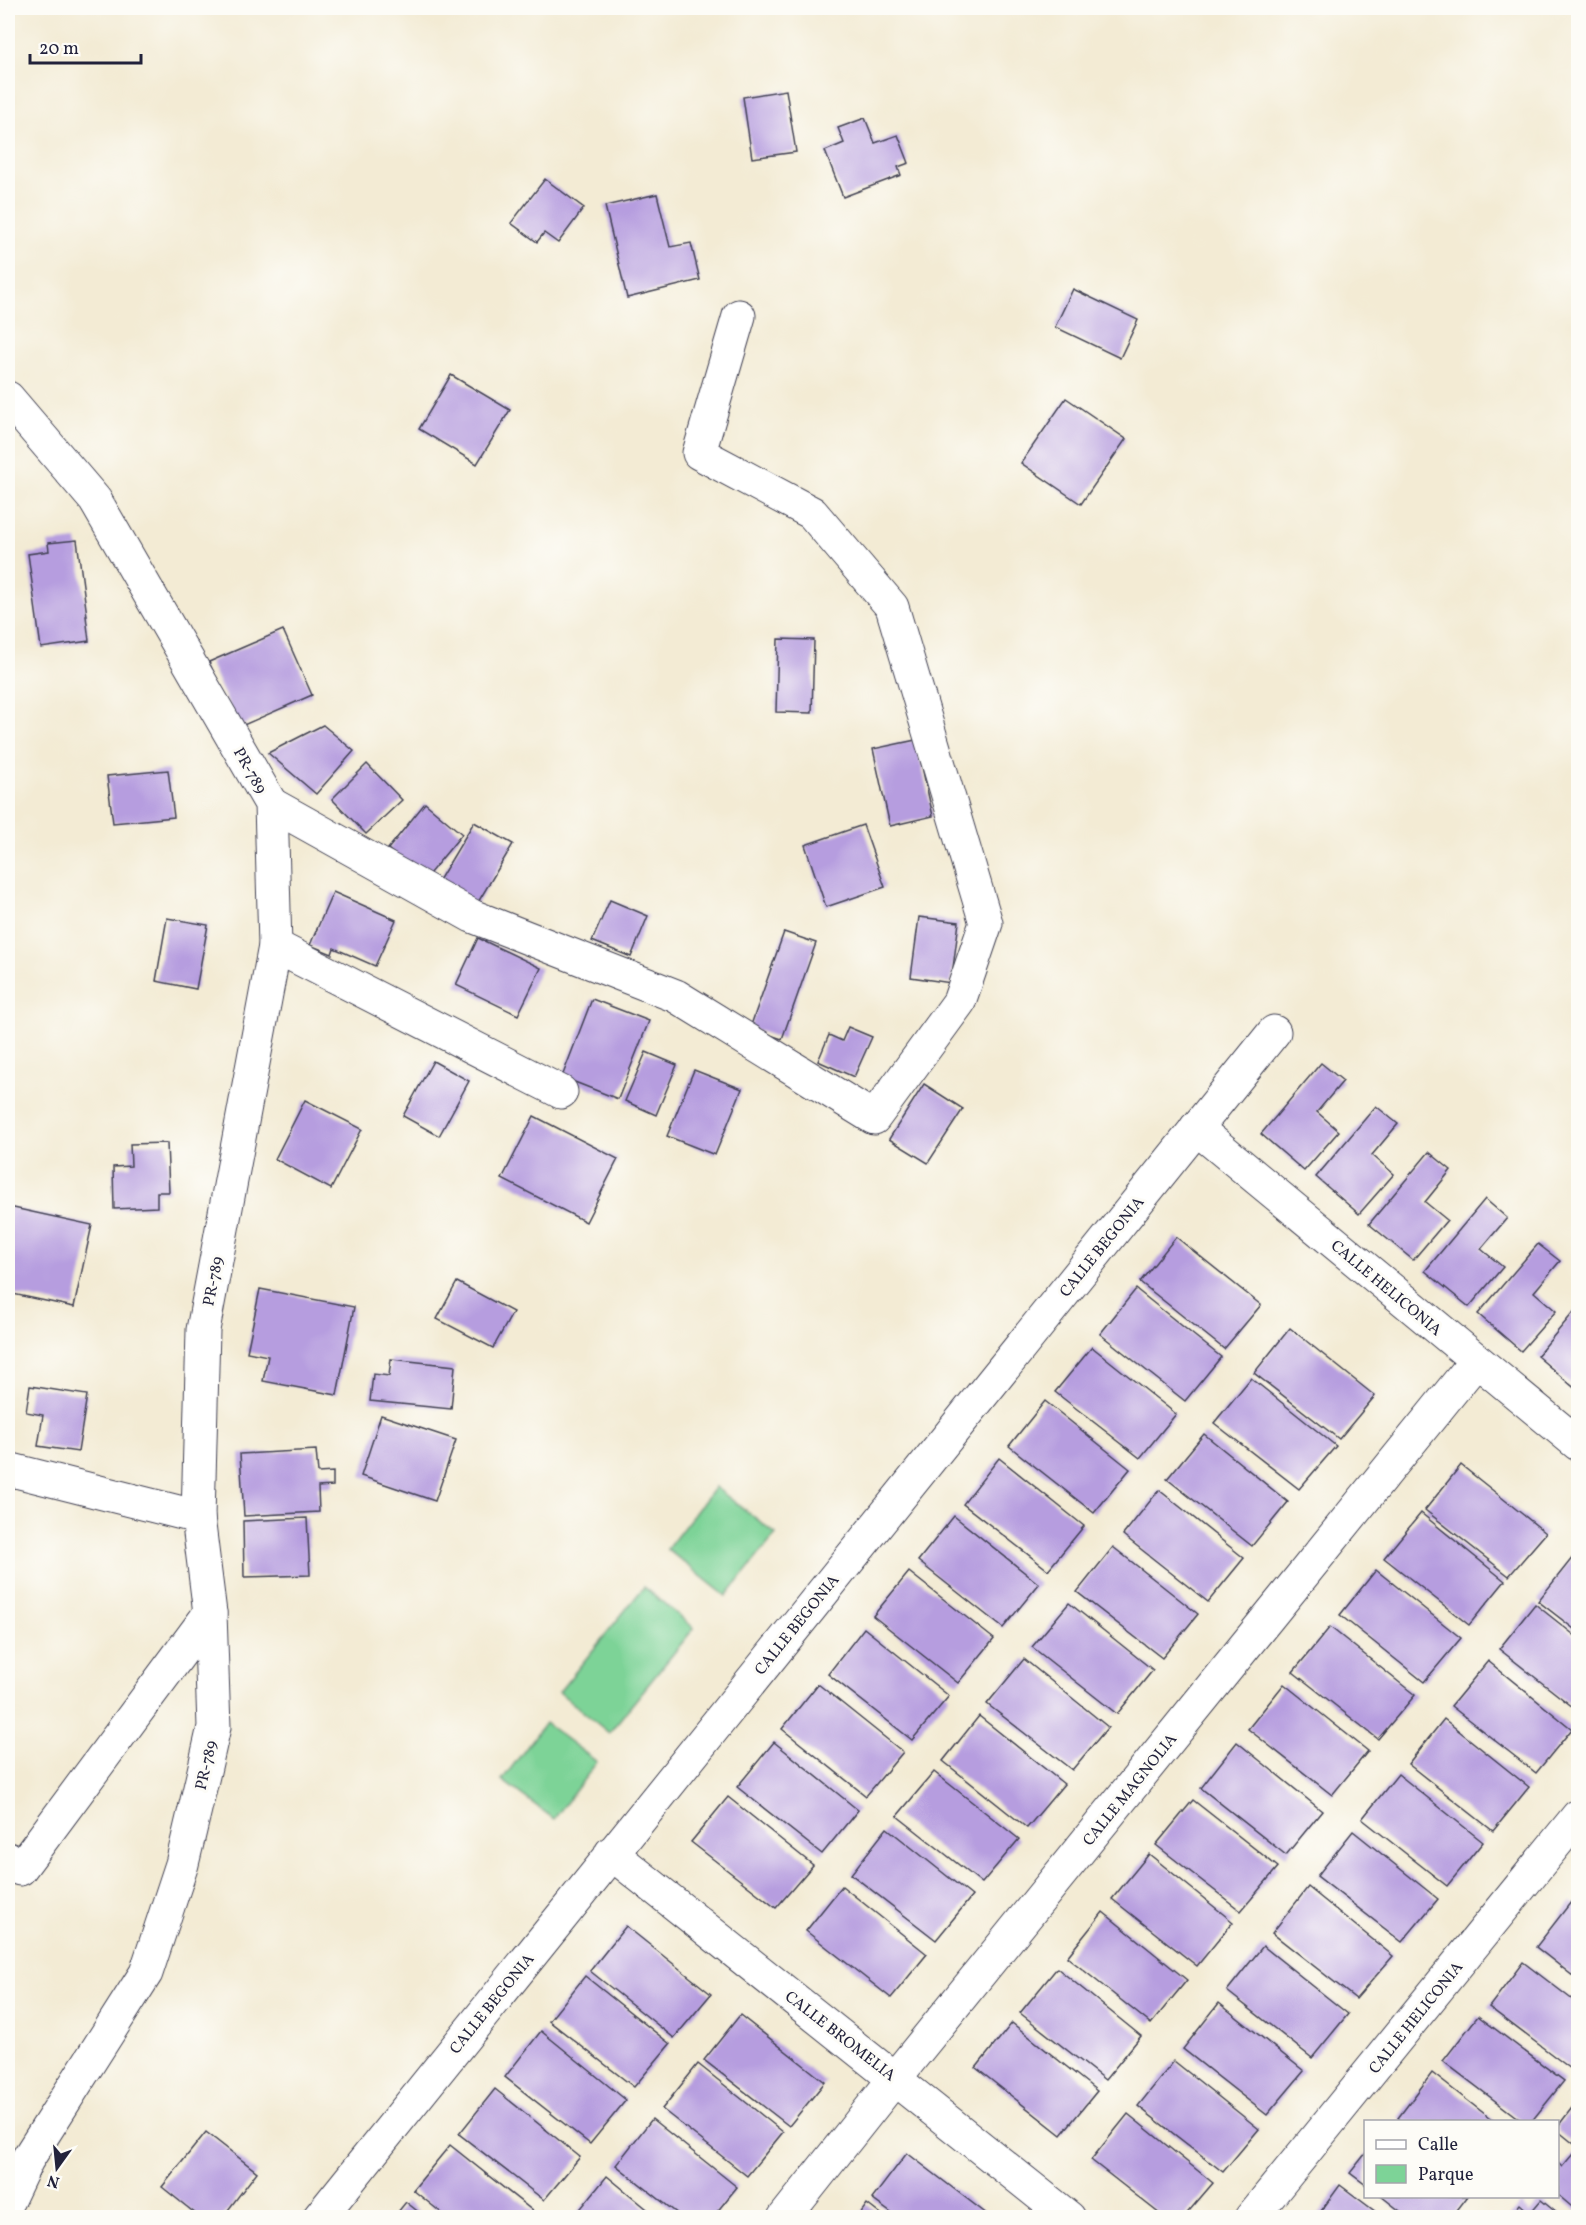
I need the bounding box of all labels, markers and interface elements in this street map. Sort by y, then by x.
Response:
scale bar [30,27,141,65]
text: 20 m [39,37,79,62]
street label: PR-789 [227,744,271,798]
street label: CALLE BEGONIA [1055,1192,1150,1302]
street label: CALLE HELICONIA [1325,1235,1446,1342]
street label: PR-789 [198,1255,230,1308]
street label: CALLE BEGONIA [750,1570,845,1680]
street label: CALLE MAGNOLIA [1078,1729,1183,1851]
street label: PR-789 [191,1739,223,1792]
street label: CALLE BEGONIA [445,1949,540,2059]
street label: CALLE HELICONIA [1364,1957,1469,2079]
street label: CALLE BROMELIA [780,1986,900,2087]
legend [1364,2120,1559,2198]
text: Calle [1418,2133,1458,2158]
north arrow [27,2138,87,2198]
text: Parque [1418,2163,1473,2188]
text: N [45,2168,62,2193]

